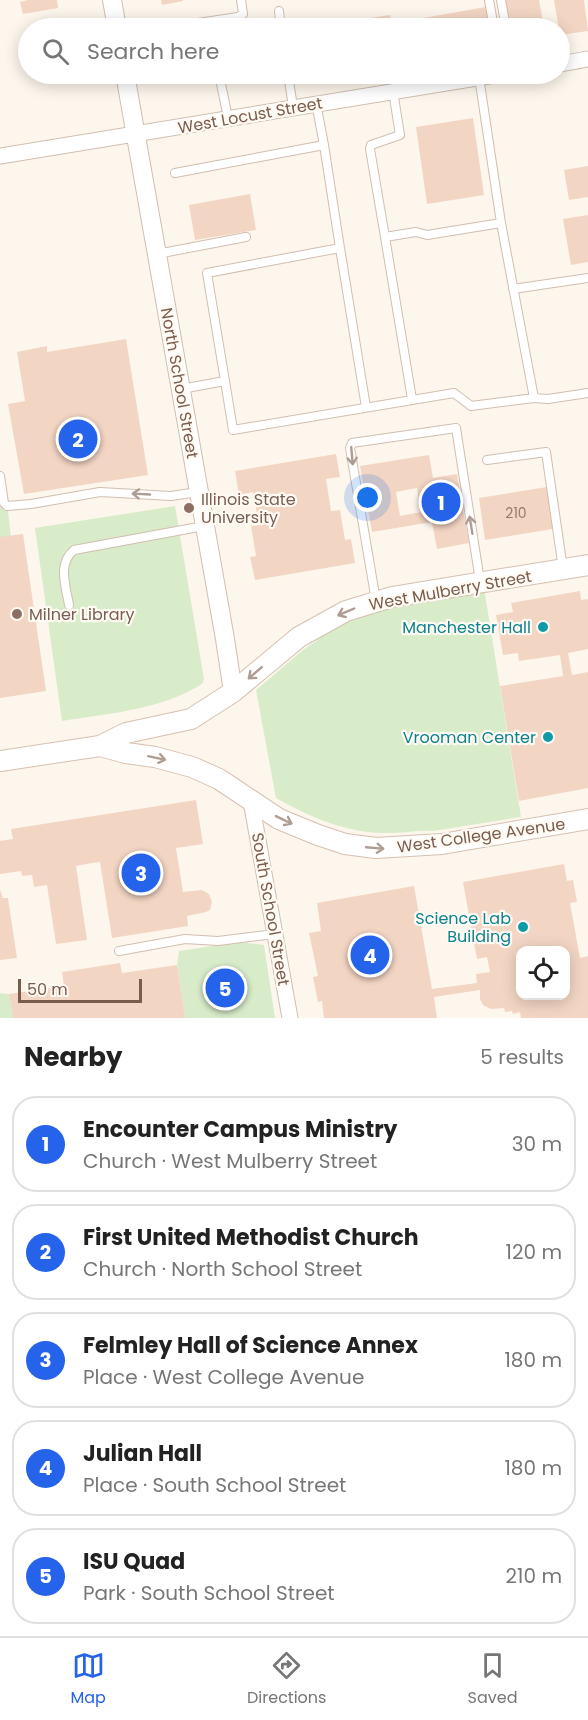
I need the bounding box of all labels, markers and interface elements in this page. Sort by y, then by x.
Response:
search box [18,18,570,84]
icon: search [39,35,72,68]
text: Search here [87,36,220,67]
street label: West Locust Street [176,91,324,140]
street label: North School Street [155,306,204,460]
pin: 2 [58,416,98,462]
one-way arrow [347,446,358,465]
pin: 1 [422,480,460,524]
your location [353,483,382,512]
place label: Illinois State University [201,488,296,529]
one-way arrow [131,489,151,500]
marker: Illinois State University [182,501,196,515]
house number: 210 [505,503,527,523]
one-way arrow [466,516,477,536]
street label: West Mulberry Street [367,565,533,616]
place label: Milner Library [29,603,134,626]
marker: Milner Library [10,607,24,621]
one-way arrow [337,607,355,618]
place label: Manchester Hall [402,616,531,639]
marker: Manchester Hall [536,620,550,634]
one-way arrow [247,666,263,679]
place label: Vrooman Center [403,726,536,749]
marker: Vrooman Center [541,730,555,744]
one-way arrow [147,753,166,764]
street label: West College Avenue [396,812,567,859]
one-way arrow [274,815,292,826]
street label: South School Street [246,831,295,988]
one-way arrow [364,843,384,854]
pin: 3 [122,850,160,896]
place label: Science Lab Building [415,907,511,948]
marker: Science Lab Building [516,920,530,934]
pin: 4 [350,932,389,978]
map controls [516,946,570,1000]
button: locate [516,946,570,1000]
pin: 5 [206,966,244,1010]
scale bar [18,976,142,1004]
text: 50 m [27,978,68,1001]
text: Nearby [24,1039,122,1075]
text: 5 results [480,1043,564,1071]
text: Encounter Campus Ministry [83,1114,398,1145]
text: 1 [42,1130,49,1158]
text: 30 m [512,1130,562,1158]
text: Church · West Mulberry Street [83,1147,377,1175]
text: First United Methodist Church [83,1222,419,1253]
text: 2 [40,1238,51,1266]
text: 120 m [506,1238,562,1266]
text: Church · North School Street [83,1255,362,1283]
text: Felmley Hall of Science Annex [83,1330,418,1361]
text: 3 [39,1346,52,1374]
text: 180 m [504,1346,562,1374]
text: Place · West College Avenue [83,1363,364,1391]
text: Julian Hall [83,1438,202,1469]
text: 4 [39,1454,52,1482]
text: 180 m [504,1454,562,1482]
text: Place · South School Street [83,1471,346,1499]
text: ISU Quad [83,1546,185,1577]
text: 5 [39,1562,52,1590]
text: 210 m [506,1562,562,1590]
text: Park · South School Street [83,1579,335,1607]
tab: Map [71,1649,106,1710]
tab: Directions [247,1649,326,1710]
tab: Saved [468,1649,517,1710]

